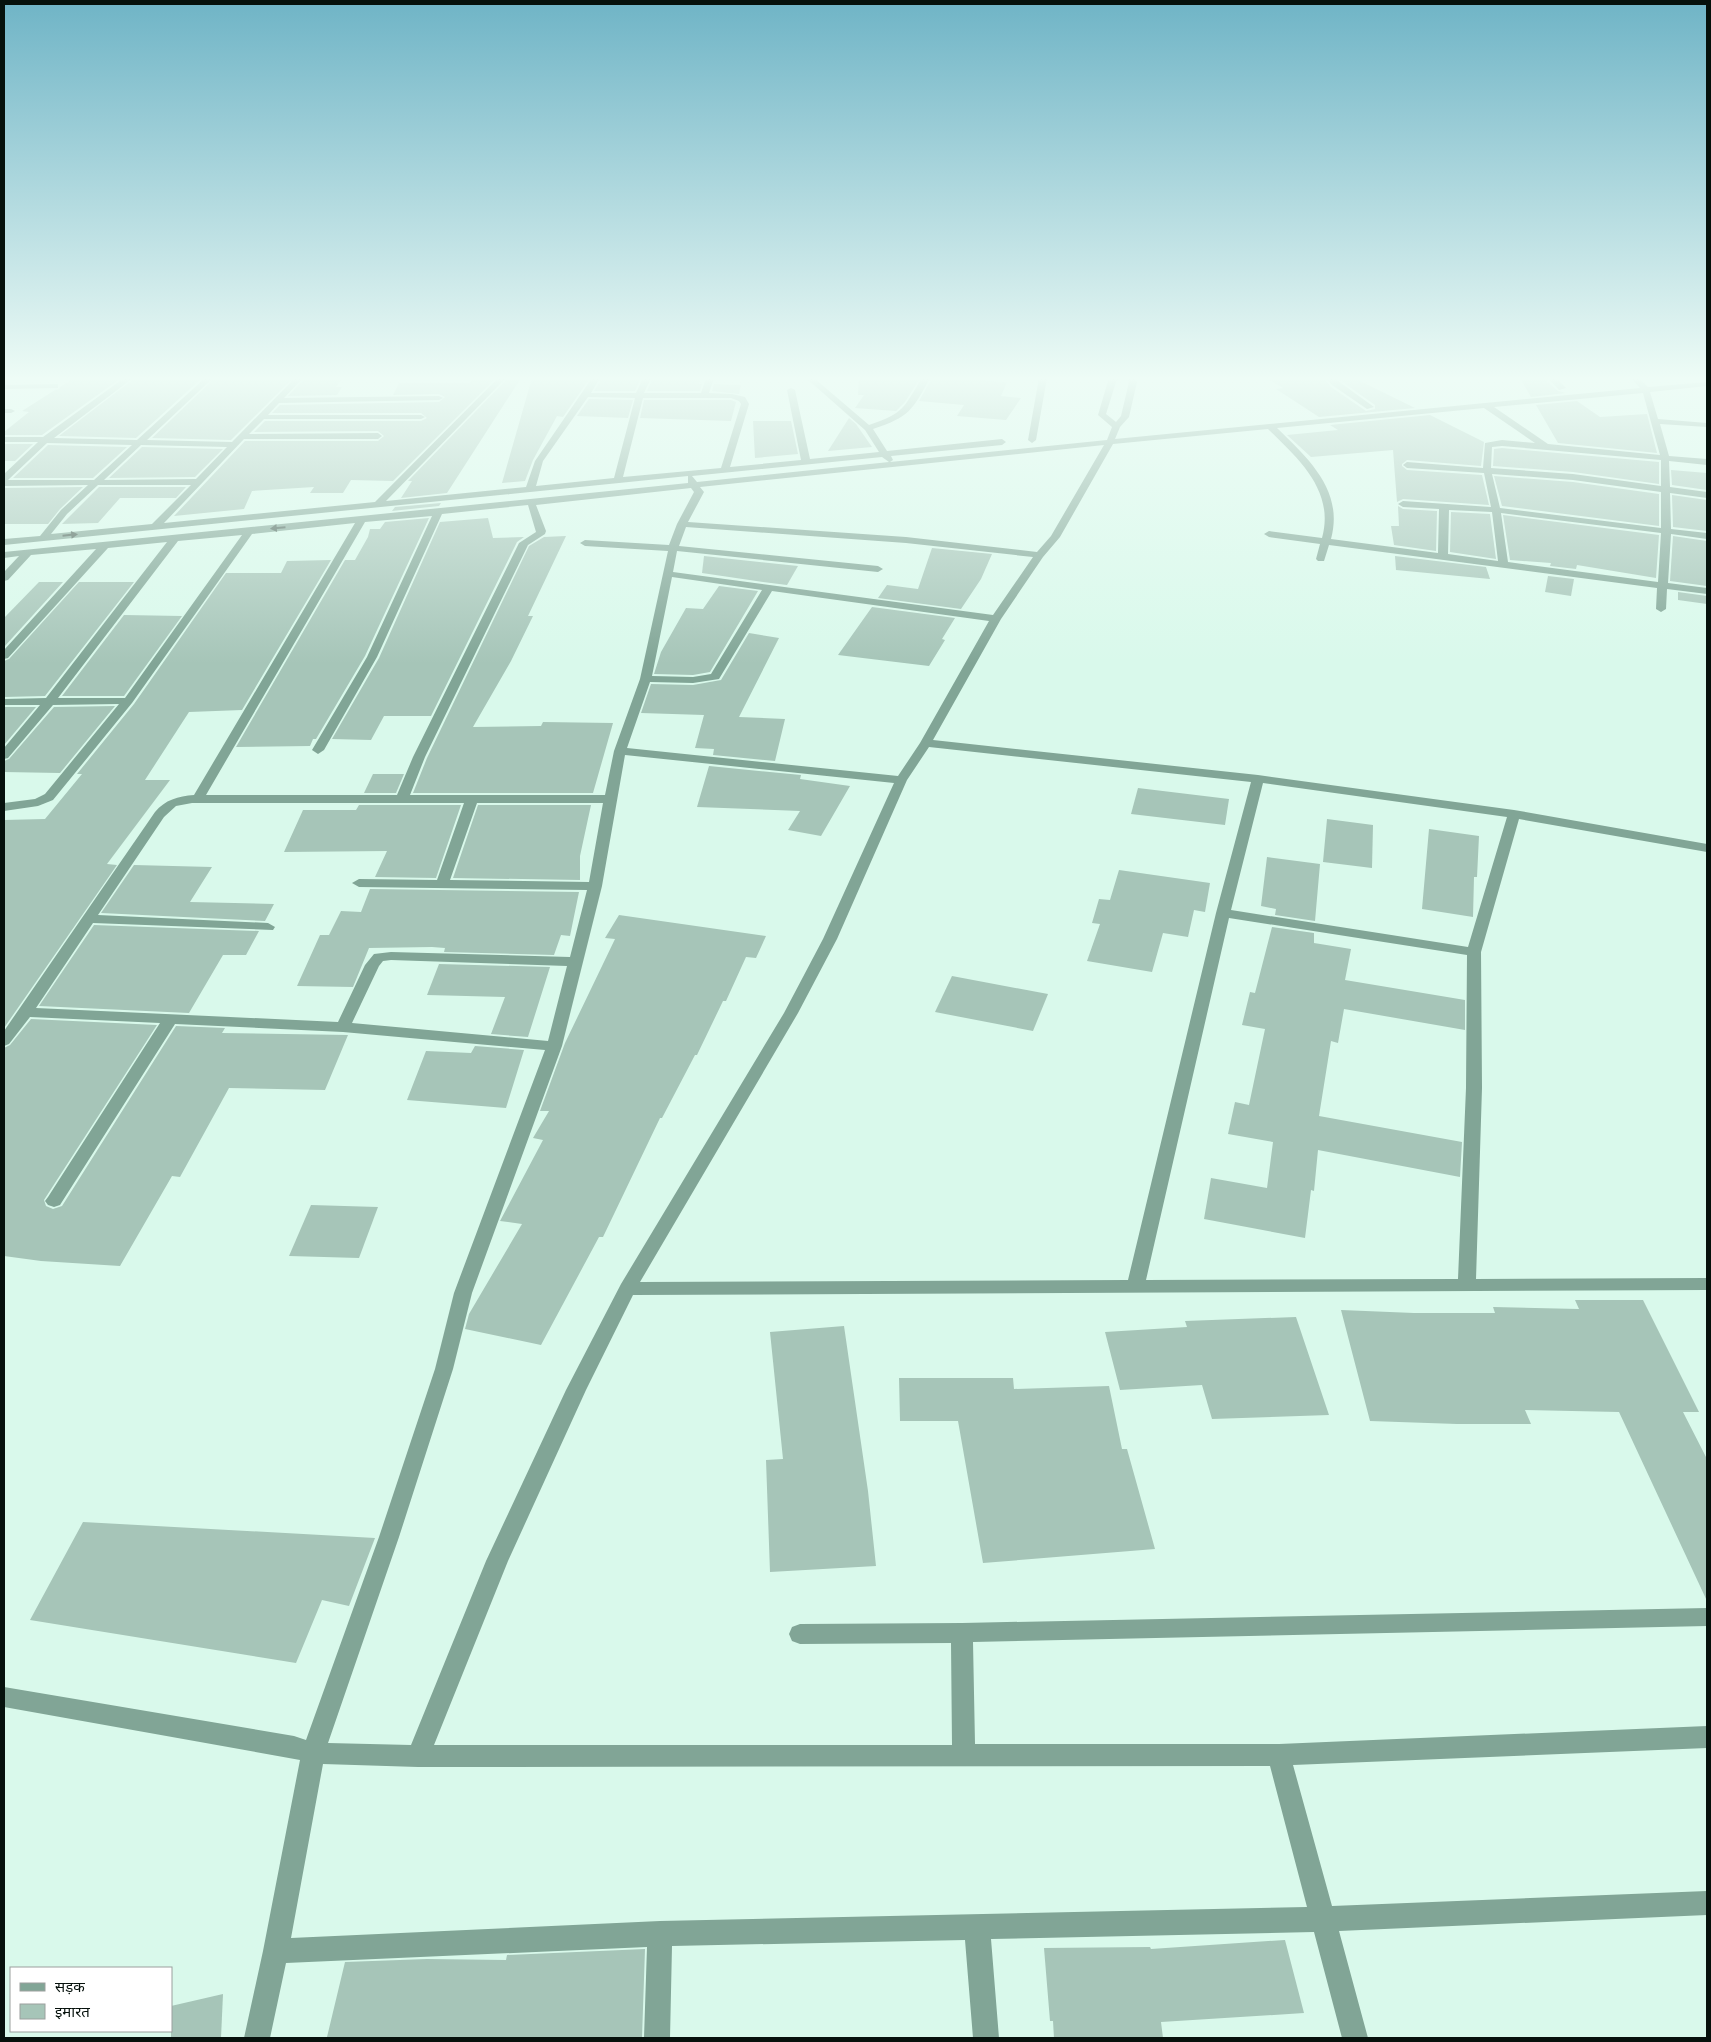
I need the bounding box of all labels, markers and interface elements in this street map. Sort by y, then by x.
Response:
one-way arrow [270,524,286,532]
one-way arrow [62,531,78,539]
legend [10,1967,172,2032]
text: सड़क [55,1978,85,1996]
text: इमारत [55,2003,90,2021]

